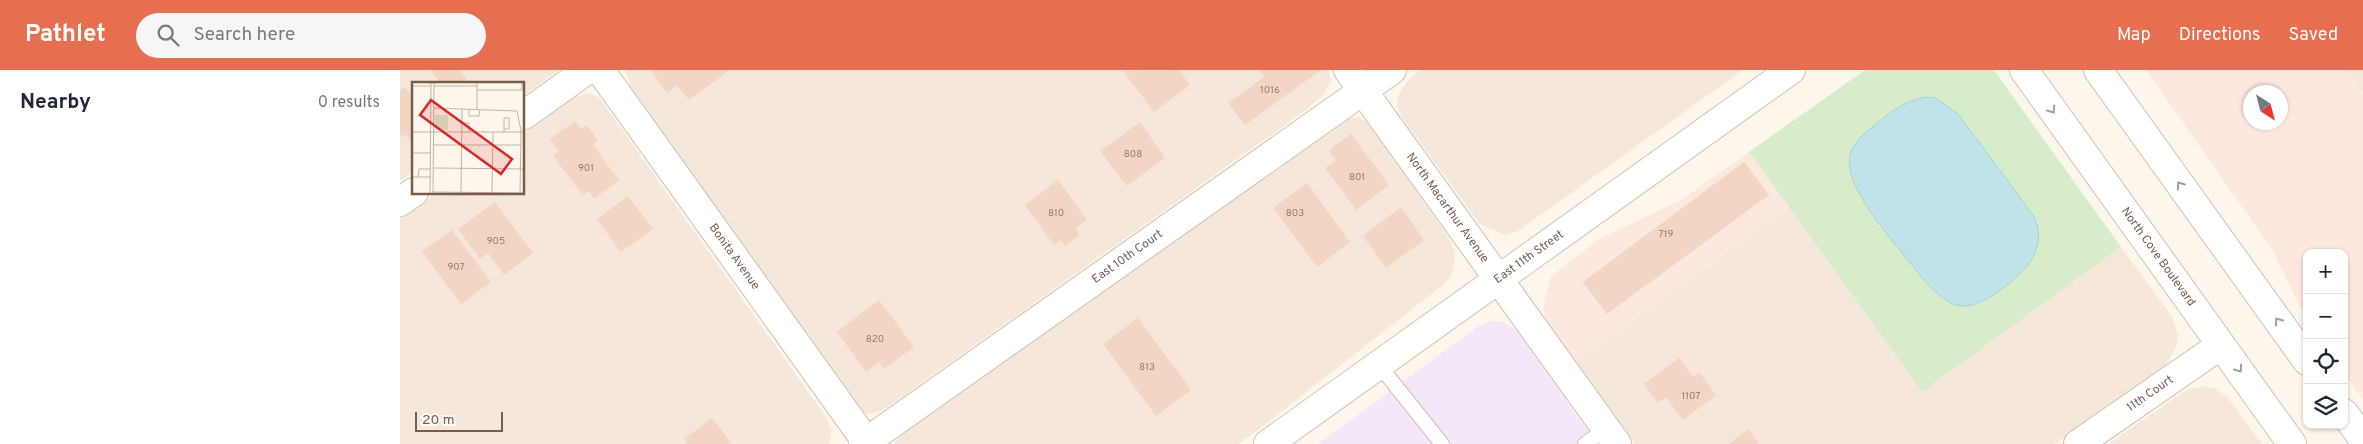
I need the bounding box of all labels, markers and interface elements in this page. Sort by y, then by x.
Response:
search box [136,13,486,58]
text: Pathlet [25,20,106,50]
icon: search [154,21,182,49]
text: Search here [194,23,295,47]
text: Map [2117,24,2151,47]
text: Directions [2179,24,2261,47]
text: Saved [2289,24,2338,47]
inset map [412,82,525,195]
house number: 1016 [1260,84,1280,97]
north arrow [2243,85,2288,130]
text: Nearby [20,89,91,116]
text: 0 results [318,93,380,113]
one-way arrow [2046,104,2055,113]
house number: 808 [1124,148,1142,161]
street label: North Macarthur Avenue [1402,150,1492,266]
house number: 901 [578,162,594,175]
house number: 801 [1349,171,1365,184]
one-way arrow [2178,182,2186,191]
street label: North Cove Boulevard [2117,204,2199,310]
house number: 810 [1048,207,1064,220]
house number: 803 [1286,207,1304,220]
street label: Bonita Avenue [705,221,763,293]
street label: East 10th Court [1089,226,1166,288]
street label: East 11th Street [1491,227,1567,288]
house number: 719 [1658,228,1674,241]
house number: 905 [487,235,505,248]
map controls [2303,249,2348,429]
button: + [2303,249,2348,294]
house number: 907 [447,261,465,274]
button: − [2303,294,2348,339]
one-way arrow [2275,317,2284,327]
house number: 820 [866,333,884,346]
button: locate [2303,339,2348,384]
house number: 813 [1139,361,1155,374]
one-way arrow [2233,364,2242,373]
street label: 11th Court [2124,372,2177,416]
button: layers [2303,384,2348,429]
house number: 1107 [1682,390,1700,403]
scale bar [415,409,502,432]
text: 20 m [422,412,455,429]

